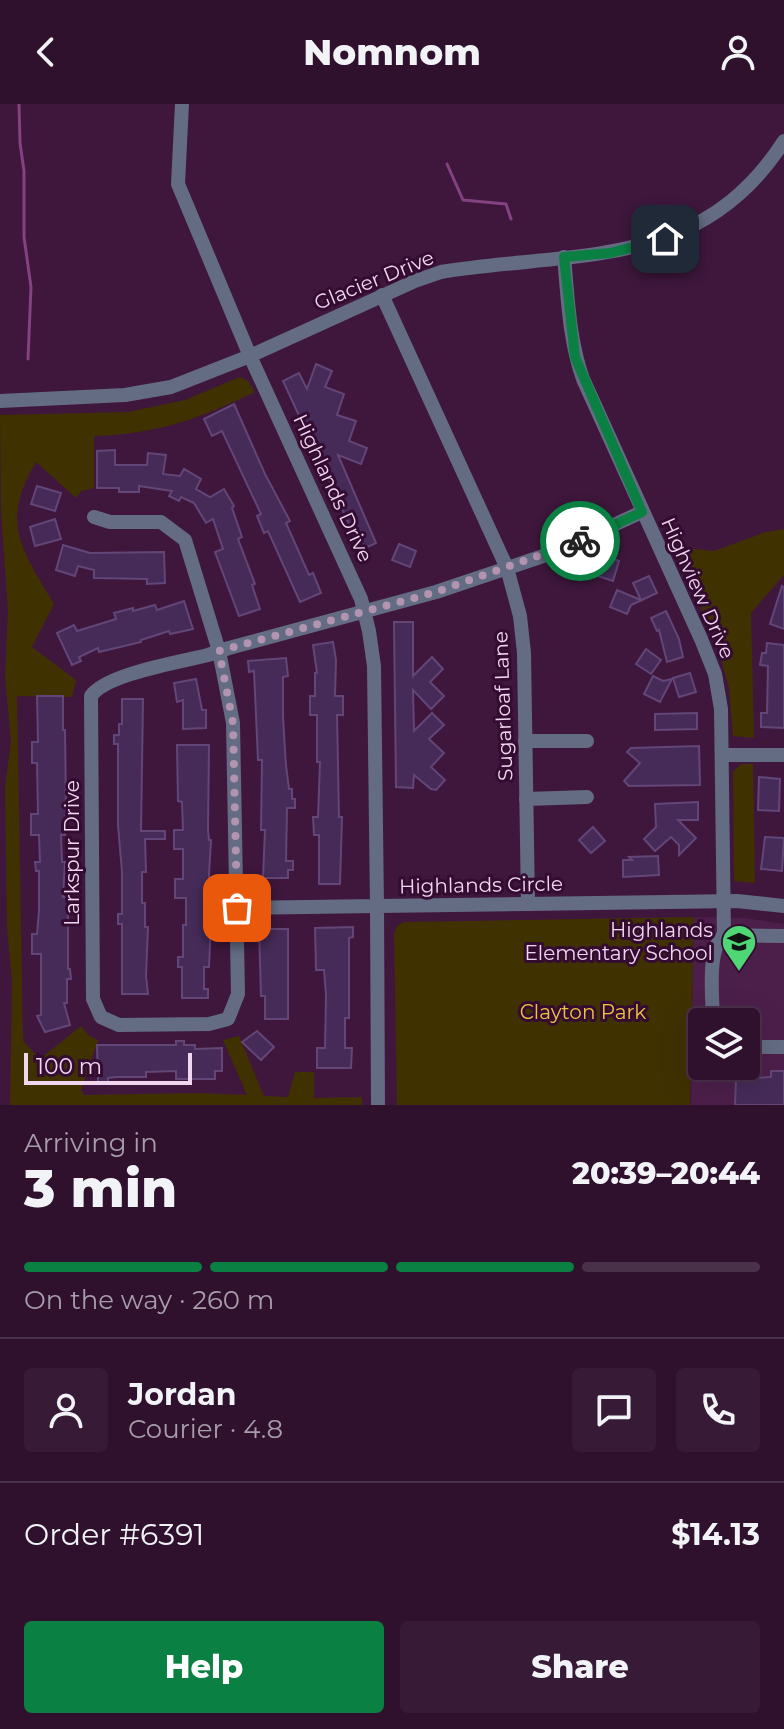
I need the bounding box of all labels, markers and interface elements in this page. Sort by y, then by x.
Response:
icon: back [24,30,68,74]
text: Nomnom [303,30,481,74]
icon: person [716,30,760,74]
pin [631,205,699,273]
icon: home [643,217,687,261]
street label: Glacier Drive [311,245,437,315]
street label: Highlands Drive [288,410,378,566]
courier [540,501,620,581]
street label: Highview Drive [656,514,740,662]
icon: bike [558,519,602,563]
street label: Sugarloaf Lane [488,631,518,781]
street label: Larkspur Drive [60,780,84,926]
street label: Highlands Circle [399,872,563,898]
pin [203,874,271,942]
icon: bag [215,886,259,930]
place label: Highlands Elementary School [524,918,713,965]
school or university icon: Highlands Elementary School [720,923,758,973]
park label: Clayton Park [520,1000,646,1024]
map controls [688,1008,760,1080]
button: layers [688,1008,760,1080]
scale bar [24,1049,192,1085]
text: 100 m [36,1053,102,1080]
text: Arriving in [24,1127,158,1159]
text: 20:39–20:44 [572,1155,760,1192]
text: 3 min [24,1157,177,1220]
text: On the way · 260 m [24,1284,274,1316]
button: person [24,1368,108,1452]
button: chat [572,1368,656,1452]
button: phone [676,1368,760,1452]
text: Jordan [128,1376,237,1413]
text: Courier · 4.8 [128,1413,283,1445]
text: Order #6391 [24,1516,204,1553]
text: $14.13 [671,1516,760,1553]
button: Help [24,1621,384,1713]
button: Share [400,1621,760,1713]

